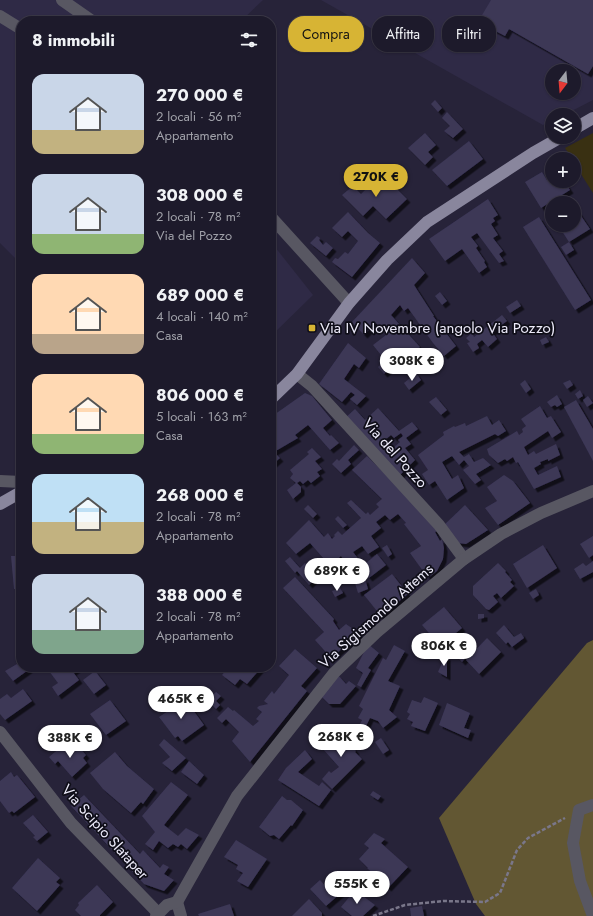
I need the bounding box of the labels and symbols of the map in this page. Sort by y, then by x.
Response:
north arrow [545,64,581,100]
pin: 270K € [343,164,409,198]
place label: Via IV Novembre (angolo Via Pozzo) [320,317,555,339]
marker: Via IV Novembre (angolo Via Pozzo) [307,323,317,333]
pin: 308K € [379,348,445,382]
street label: Via del Pozzo [357,413,433,493]
pin: 689K € [304,558,370,592]
street label: Via Sigismondo Attems [314,558,438,674]
pin: 806K € [411,633,477,667]
pin: 465K € [148,686,214,720]
pin: 268K € [308,724,374,758]
pin: 388K € [37,725,103,759]
street label: Via Scipio Slataper [56,780,154,885]
pin: 555K € [324,871,390,905]

